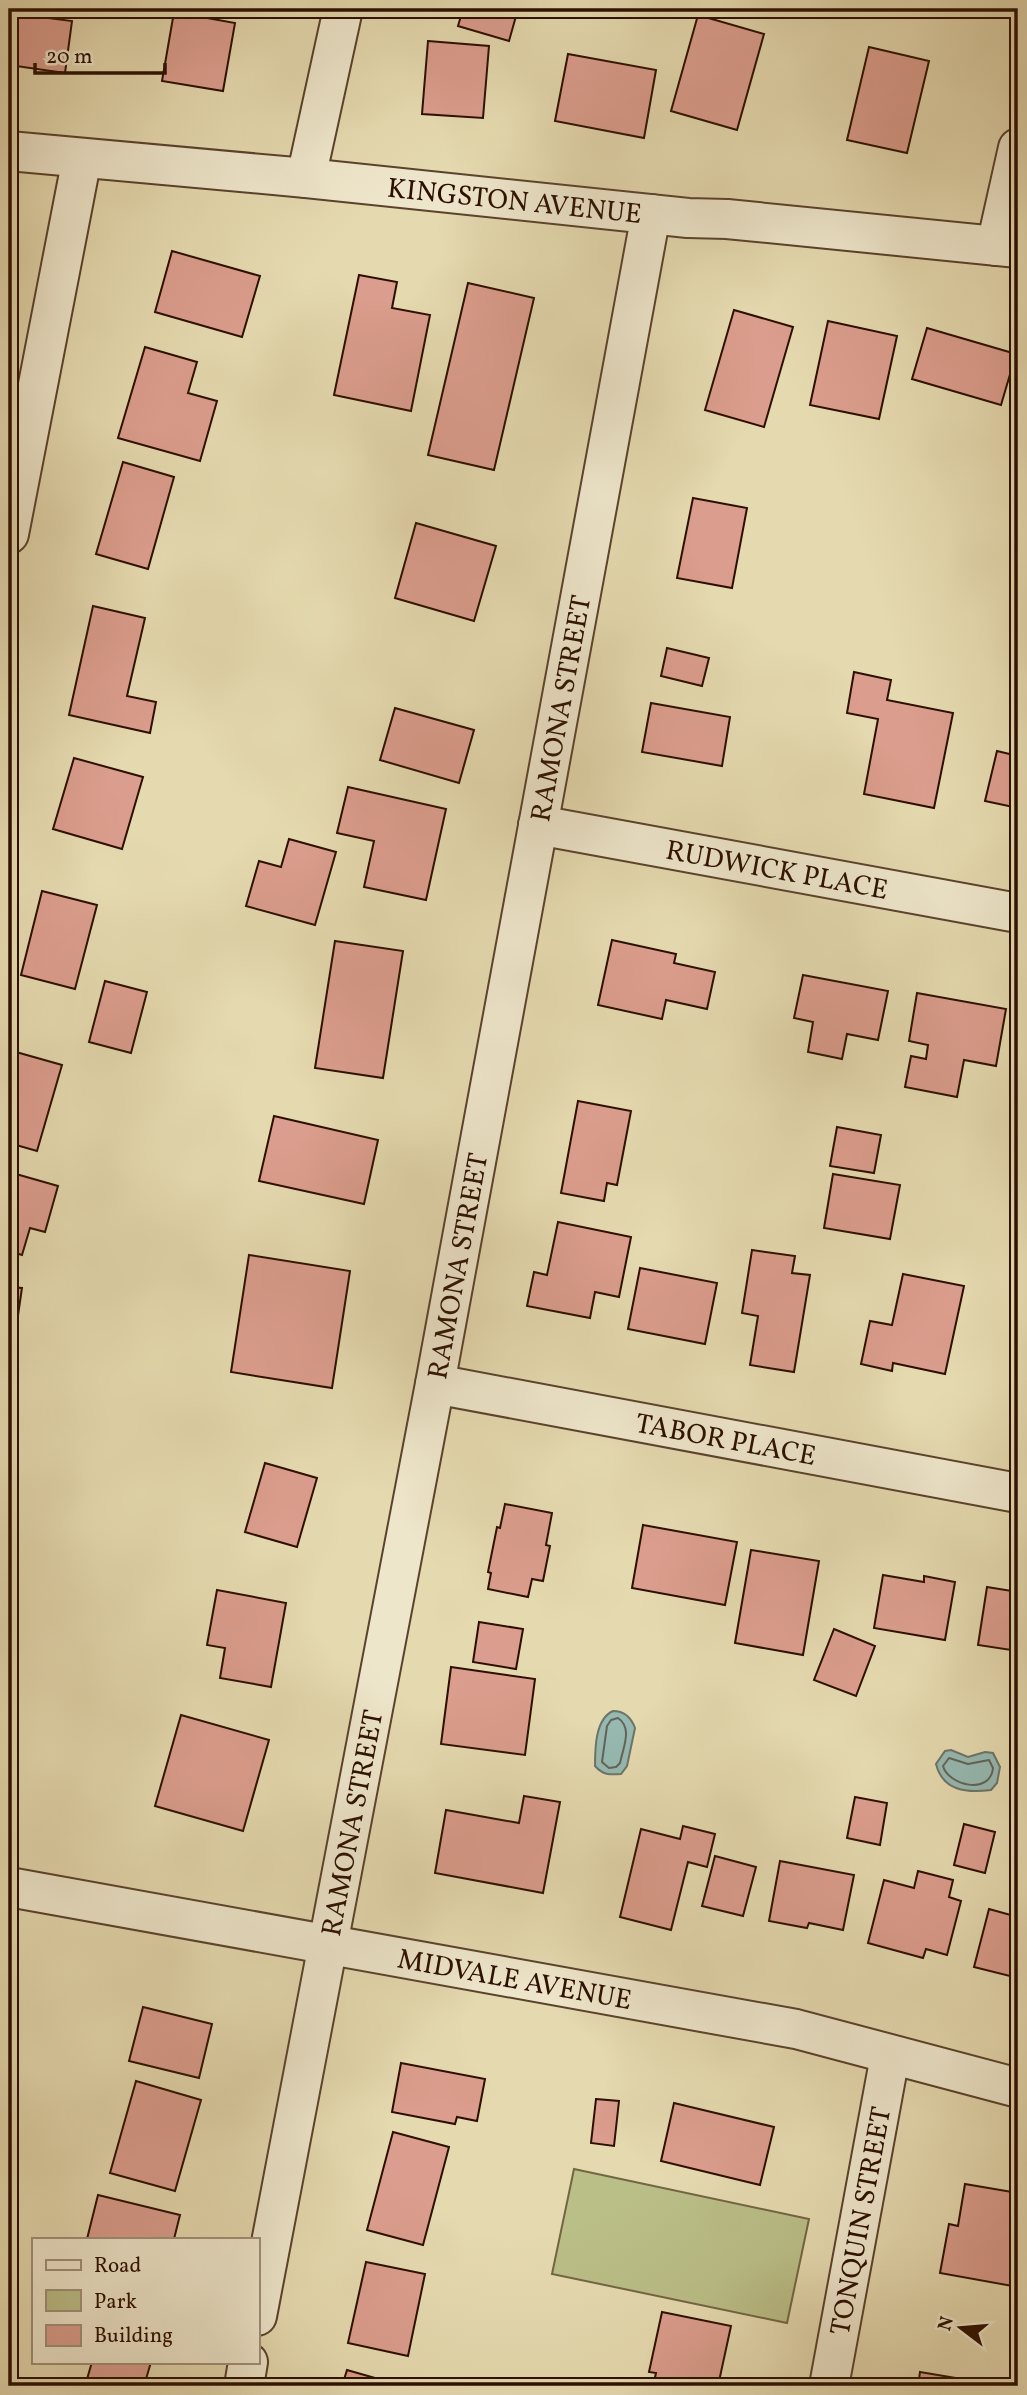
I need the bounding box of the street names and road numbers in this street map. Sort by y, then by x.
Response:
street label: KINGSTON AVENUE [385,170,643,235]
street label: RAMONA STREET [522,592,602,825]
street label: RUDWICK PLACE [662,832,891,911]
street label: RAMONA STREET [419,1150,499,1383]
street label: TABOR PLACE [632,1405,819,1477]
street label: RAMONA STREET [313,1707,394,1940]
street label: MIDVALE AVENUE [394,1940,635,2021]
street label: TONQUIN STREET [822,2104,902,2339]

